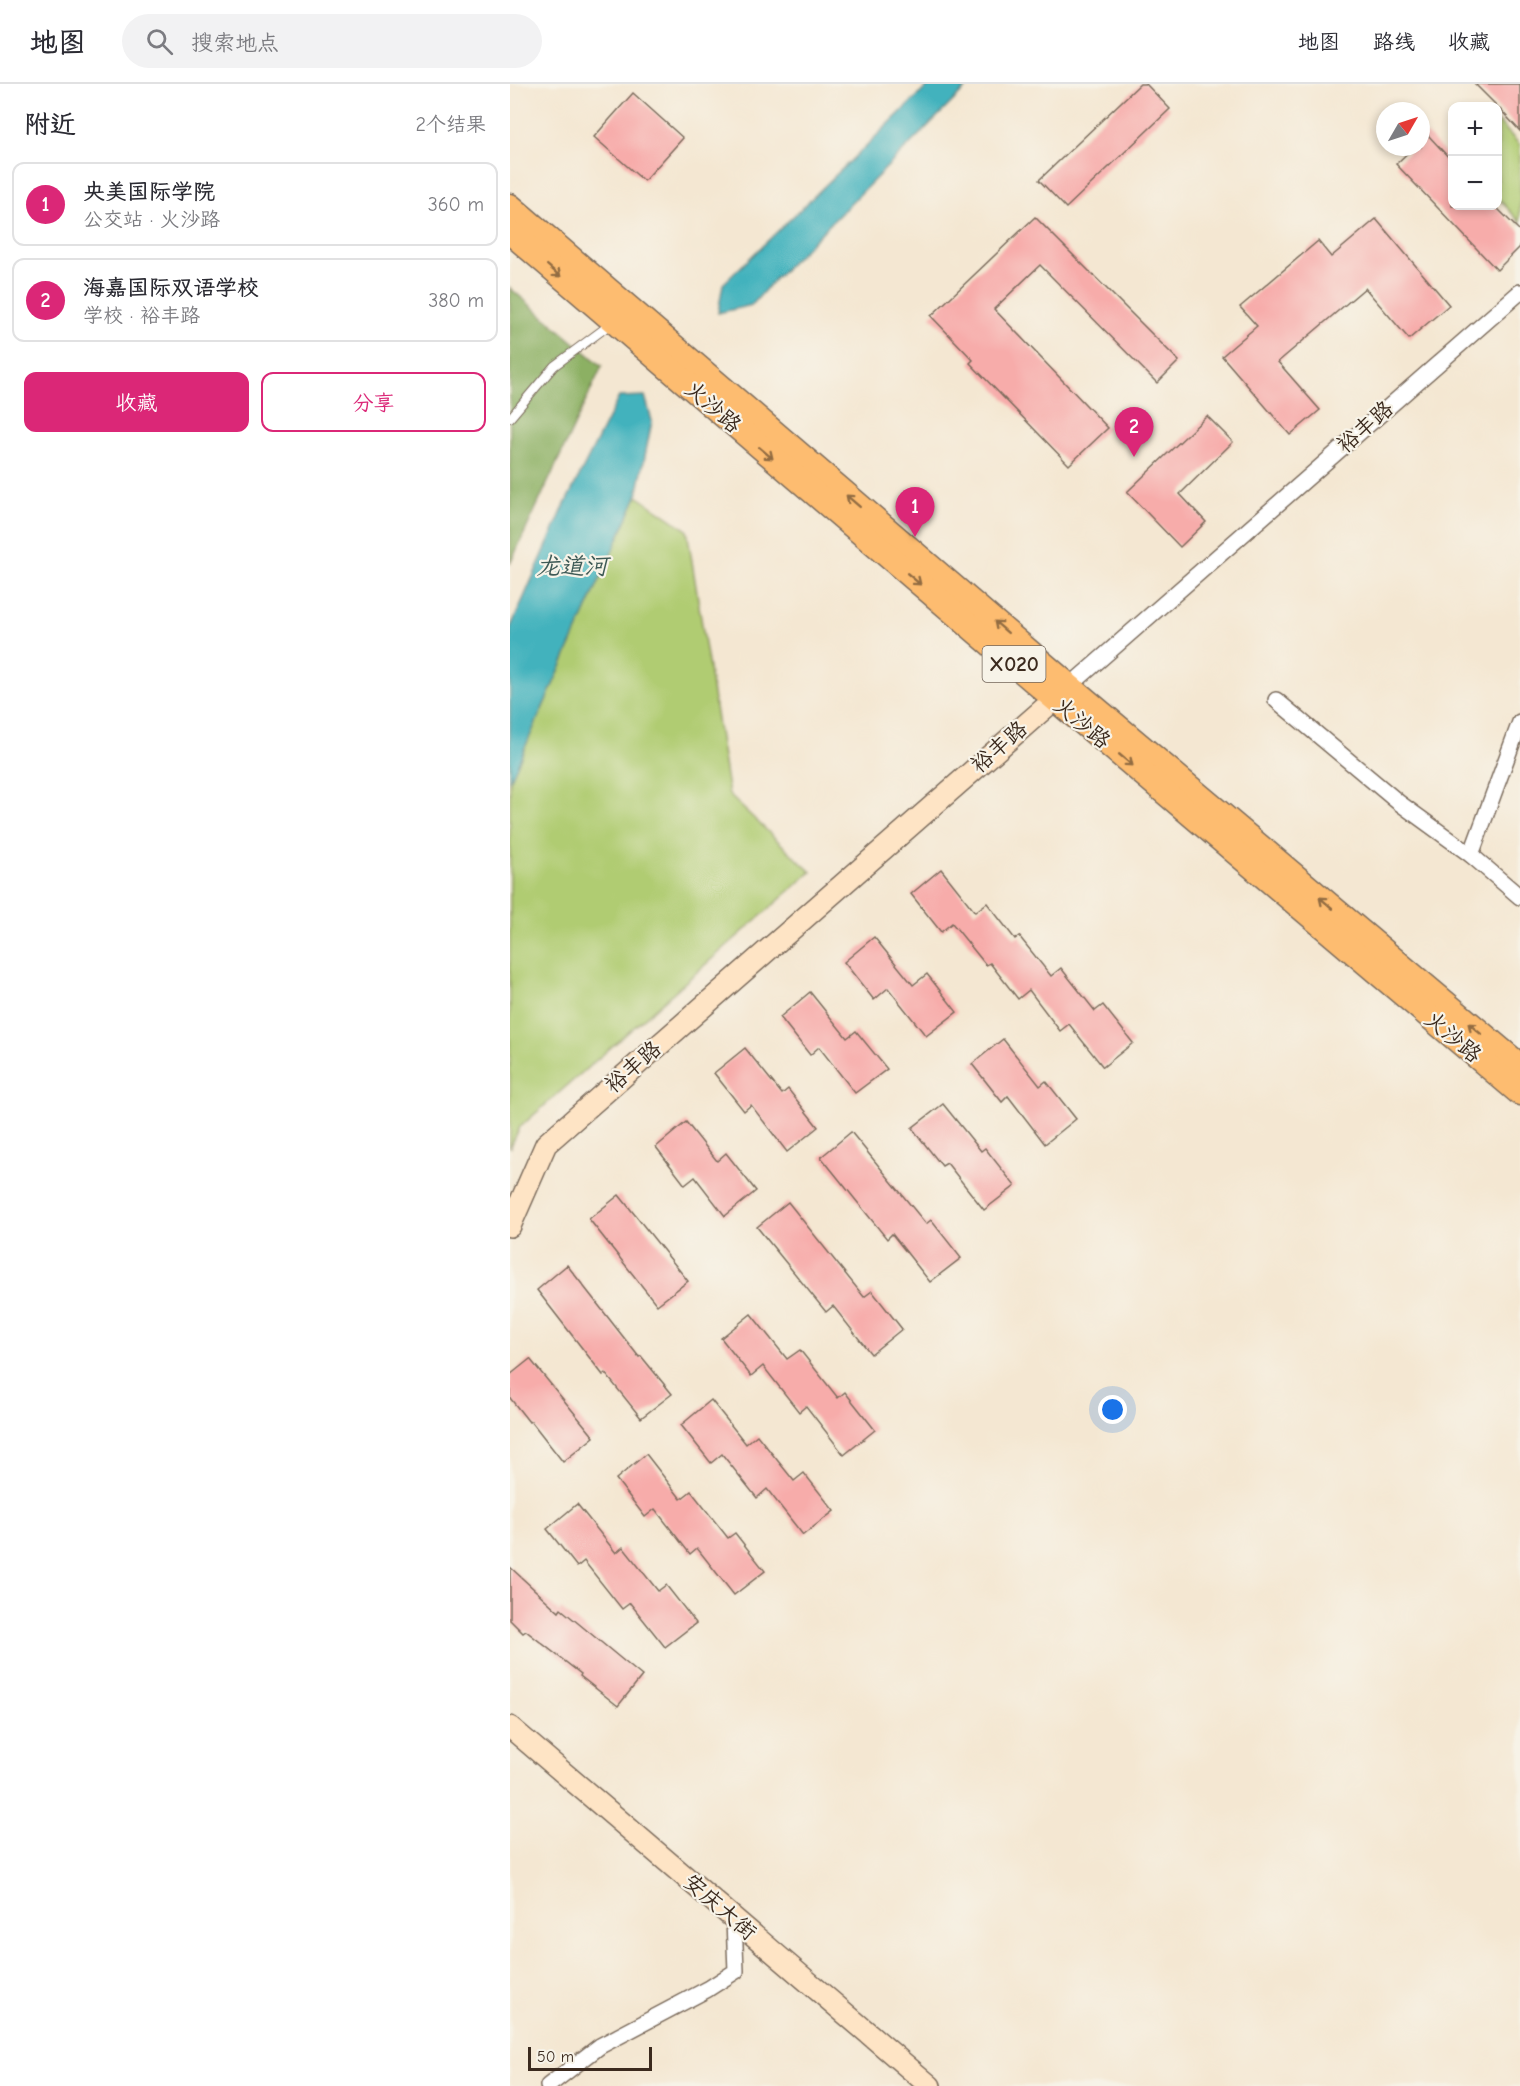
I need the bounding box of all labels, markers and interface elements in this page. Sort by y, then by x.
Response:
search box [122,14,542,68]
icon: search [143,25,176,58]
text: 地图 [30,27,86,59]
text: 搜索地点 [191,30,279,56]
text: 地图 [1298,30,1340,54]
text: 路线 [1373,30,1415,54]
text: 收藏 [1448,30,1490,54]
north arrow [1376,102,1430,156]
map controls [1448,102,1502,210]
button: + [1448,102,1502,156]
text: 附近 [24,110,76,140]
text: 2个结果 [416,113,486,136]
button: − [1448,156,1502,210]
text: 央美国际学院 [83,179,215,205]
text: 1 [42,193,49,216]
text: 360 m [428,193,484,216]
text: 公交站 · 火沙路 [83,208,220,231]
one-way arrow [546,264,561,278]
text: 海嘉国际双语学校 [83,275,259,301]
text: 2 [41,289,50,312]
text: 380 m [428,289,484,312]
text: 学校 · 裕丰路 [83,304,200,327]
button: 收藏 [24,372,249,432]
button: 分享 [261,372,486,432]
street label: 火沙路 [680,376,746,438]
street label: 裕丰路 [1332,396,1398,458]
pin: 2 [1114,408,1154,457]
one-way arrow [758,446,773,460]
pin: 1 [896,488,934,537]
one-way arrow [845,494,861,507]
water label: 龙道河 [536,552,612,580]
one-way arrow [906,573,922,586]
one-way arrow [993,621,1009,634]
road number: X020 [982,646,1046,682]
street label: 火沙路 [1048,692,1116,754]
street label: 裕丰路 [966,716,1032,778]
one-way arrow [1118,753,1133,767]
one-way arrow [1319,896,1334,910]
street label: 火沙路 [1419,1006,1487,1068]
one-way arrow [1467,1022,1483,1035]
street label: 裕丰路 [600,1036,666,1098]
your location [1098,1395,1127,1424]
street label: 安庆大街 [678,1868,762,1946]
scale bar [528,2044,652,2072]
text: 50 m [537,2048,574,2066]

